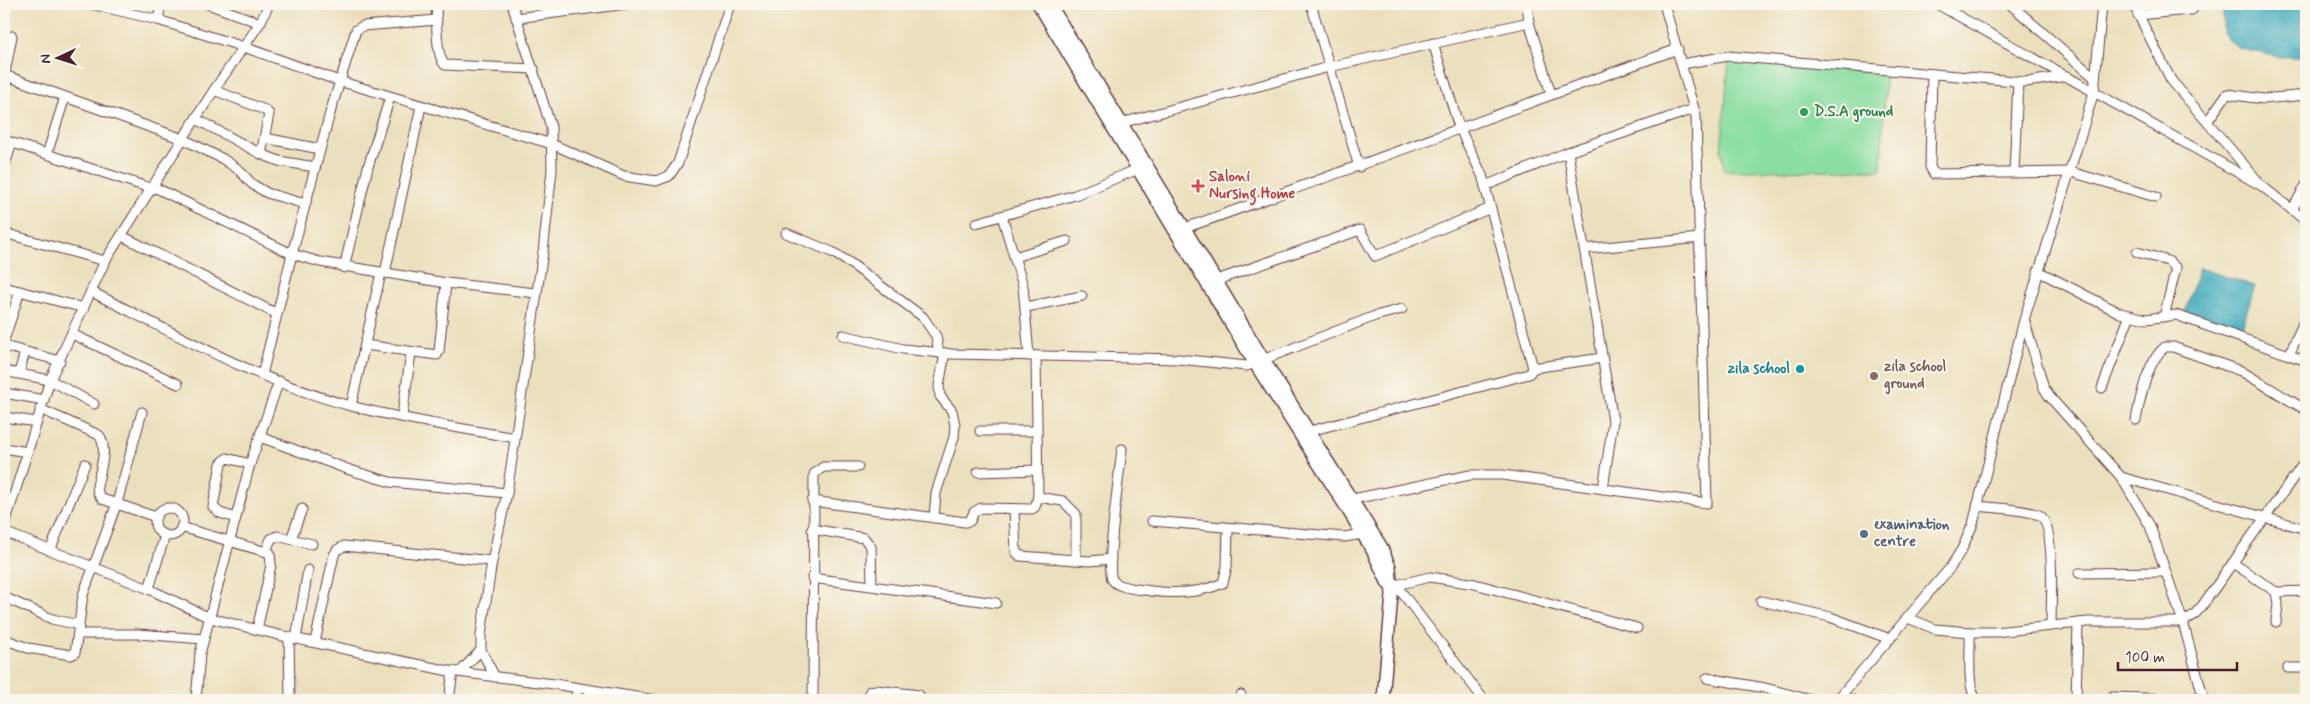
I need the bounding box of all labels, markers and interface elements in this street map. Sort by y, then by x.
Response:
north arrow [32,32,82,82]
text: N [37,54,55,64]
place label: D.S.A ground [1814,102,1894,123]
marker: D.S.A ground [1798,106,1810,118]
place label: Saloni Nursing Home [1209,167,1296,206]
marker: Saloni Nursing Home [1191,179,1205,193]
place label: zila school ground [1884,357,1947,395]
place label: zila school [1728,359,1790,379]
marker: zila school [1794,363,1806,375]
marker: zila school ground [1868,370,1880,382]
place label: examination centre [1874,515,1950,552]
marker: examination centre [1858,528,1870,540]
scale bar [2118,639,2236,671]
text: 100 m [2125,648,2165,668]

